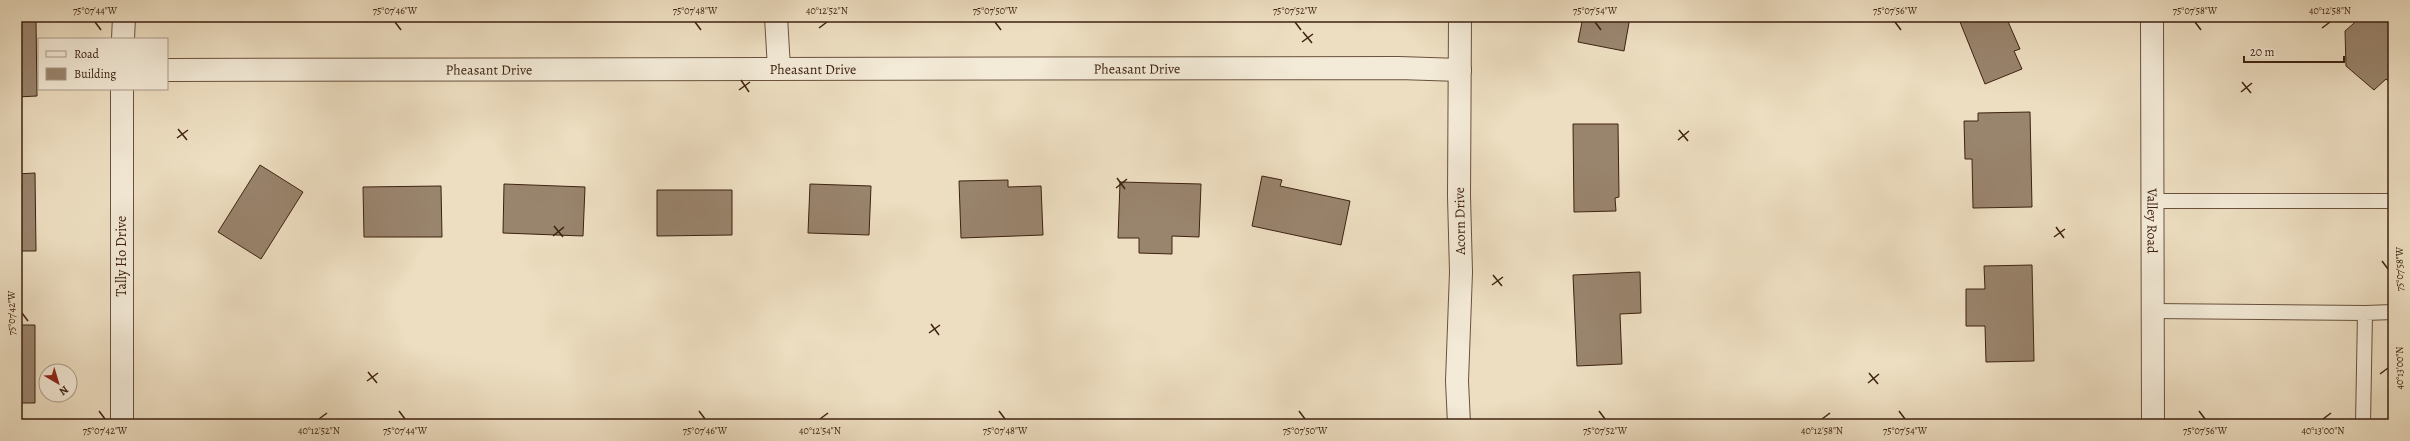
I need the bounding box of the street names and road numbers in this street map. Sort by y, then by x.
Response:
street label: Pheasant Drive [770,59,856,79]
street label: Pheasant Drive [1094,59,1180,78]
street label: Pheasant Drive [446,60,532,79]
street label: Acorn Drive [1450,187,1470,256]
street label: Valley Road [2143,187,2162,254]
street label: Tally Ho Drive [112,216,131,296]

